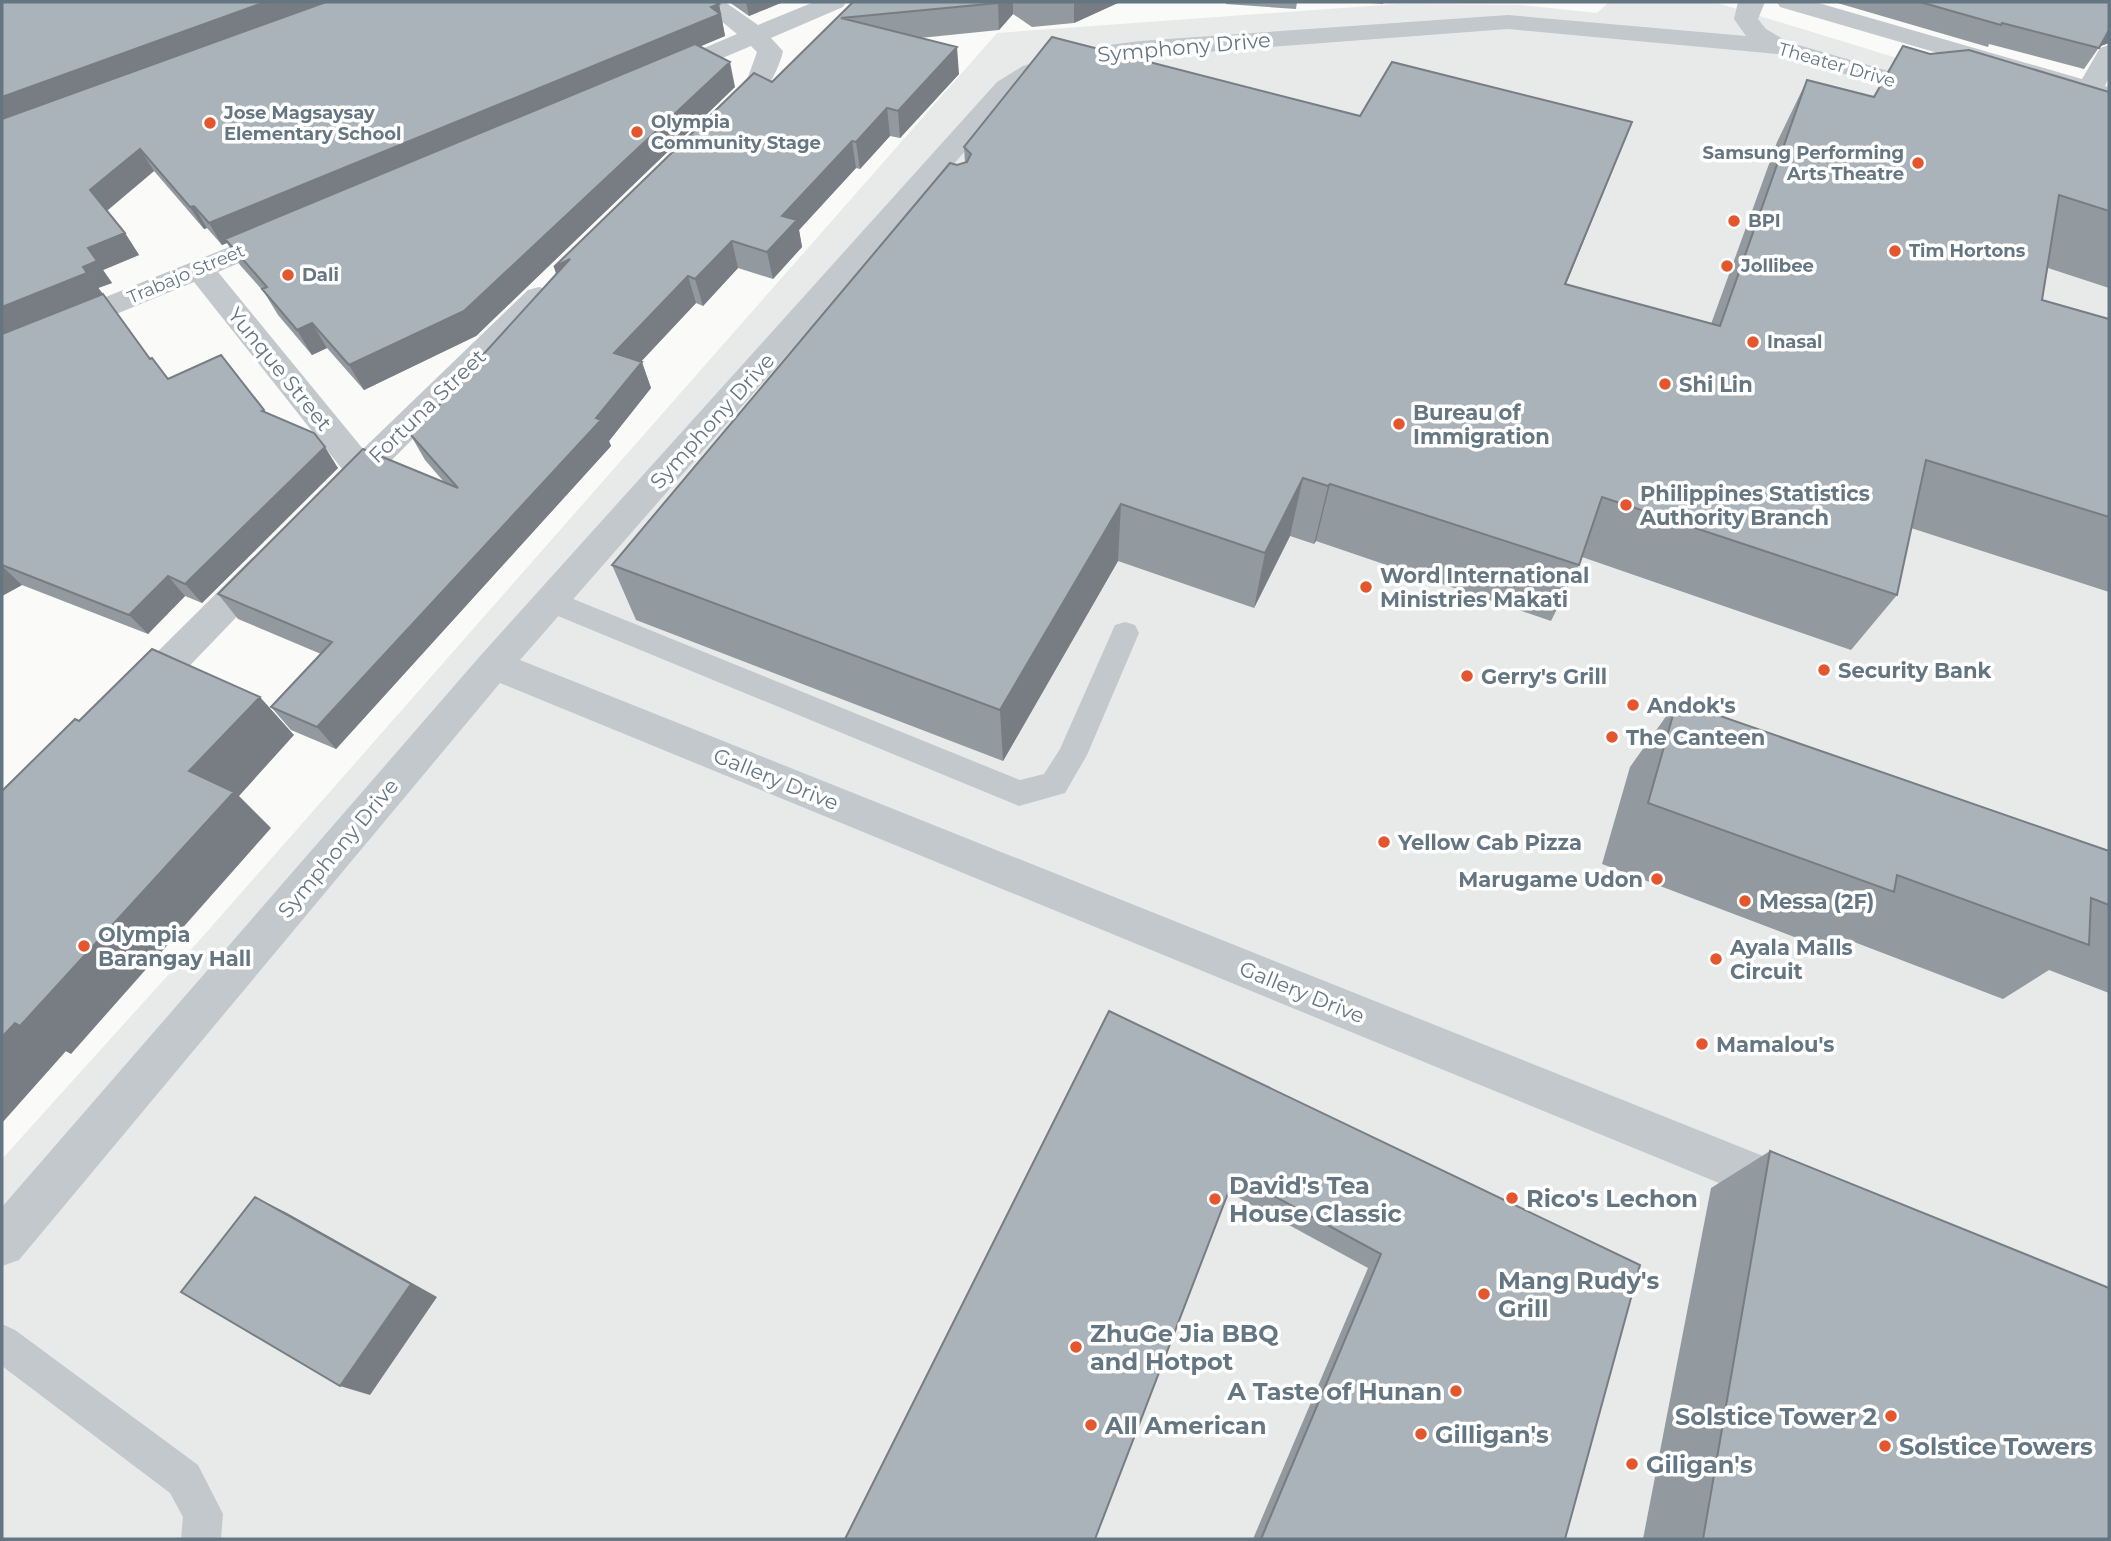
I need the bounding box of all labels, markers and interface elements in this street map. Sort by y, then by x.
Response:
street label: Symphony Drive [1096,27,1272,67]
street label: Theater Drive [1776,38,1898,92]
place label: Jose Magsaysay Elementary School [223,102,401,145]
place label: Olympia Community Stage [651,111,821,154]
marker: Jose Magsaysay Elementary School [202,115,218,131]
marker: Olympia Community Stage [629,124,645,140]
place label: Samsung Performing Arts Theatre [1703,142,1904,185]
marker: Samsung Performing Arts Theatre [1910,155,1926,171]
place label: BPI [1748,210,1781,232]
marker: BPI [1726,213,1742,229]
street label: Trabajo Street [124,239,248,309]
place label: Tim Hortons [1909,240,2026,262]
marker: Tim Hortons [1887,243,1903,259]
place label: Jollibee [1740,255,1814,277]
marker: Jollibee [1719,258,1735,274]
place label: Dali [302,264,339,286]
marker: Dali [280,267,296,283]
street label: Yunque Street [223,302,337,436]
place label: Inasal [1767,331,1823,353]
marker: Inasal [1745,334,1761,350]
street label: Fortuna Street [363,344,491,468]
street label: Symphony Drive [645,348,779,494]
place label: Shi Lin [1679,372,1753,397]
marker: Shi Lin [1657,376,1673,392]
place label: Bureau of Immigration [1413,400,1550,449]
marker: Bureau of Immigration [1391,416,1407,432]
place label: Philippines Statistics Authority Branch [1639,481,1870,530]
marker: Philippines Statistics Authority Branch [1618,497,1634,513]
place label: Word International Ministries Makati [1380,563,1589,612]
marker: Word International Ministries Makati [1358,579,1374,595]
place label: Security Bank [1838,658,1991,683]
marker: Security Bank [1816,662,1832,678]
place label: Gerry's Grill [1481,664,1607,689]
marker: Gerry's Grill [1459,668,1475,684]
place label: Andok's [1646,693,1736,718]
marker: Andok's [1625,697,1641,713]
place label: The Canteen [1626,725,1765,750]
marker: The Canteen [1604,729,1620,745]
street label: Gallery Drive [710,743,842,815]
street label: Symphony Drive [273,773,403,923]
place label: Yellow Cab Pizza [1397,830,1582,855]
marker: Yellow Cab Pizza [1376,834,1392,850]
place label: Marugame Udon [1458,867,1643,892]
marker: Marugame Udon [1649,871,1665,887]
place label: Messa (2F) [1759,889,1874,914]
marker: Messa (2F) [1737,893,1753,909]
place label: Olympia Barangay Hall [98,922,251,971]
place label: Ayala Malls Circuit [1729,935,1853,984]
marker: Olympia Barangay Hall [76,938,92,954]
marker: Ayala Malls Circuit [1708,951,1724,967]
street label: Gallery Drive [1236,956,1368,1028]
place label: Mamalou's [1716,1032,1834,1057]
marker: Mamalou's [1694,1036,1710,1052]
place label: David's Tea House Classic [1229,1171,1402,1228]
place label: Rico's Lechon [1526,1184,1698,1213]
marker: Rico's Lechon [1504,1190,1520,1206]
marker: David's Tea House Classic [1207,1191,1223,1207]
place label: Mang Rudy's Grill [1498,1266,1660,1323]
marker: Mang Rudy's Grill [1476,1286,1492,1302]
place label: ZhuGe Jia BBQ and Hotpot [1090,1319,1279,1376]
marker: ZhuGe Jia BBQ and Hotpot [1068,1339,1084,1355]
place label: A Taste of Hunan [1226,1377,1442,1406]
marker: A Taste of Hunan [1448,1383,1464,1399]
place label: Solstice Tower 2 [1675,1402,1877,1431]
marker: Solstice Tower 2 [1883,1408,1899,1424]
place label: All American [1104,1411,1266,1440]
marker: All American [1083,1417,1099,1433]
place label: Gilligan's [1435,1420,1549,1449]
marker: Gilligan's [1413,1426,1429,1442]
place label: Solstice Towers [1899,1432,2093,1461]
marker: Solstice Towers [1877,1438,1893,1454]
place label: Giligan's [1646,1450,1753,1479]
marker: Giligan's [1624,1456,1640,1472]

